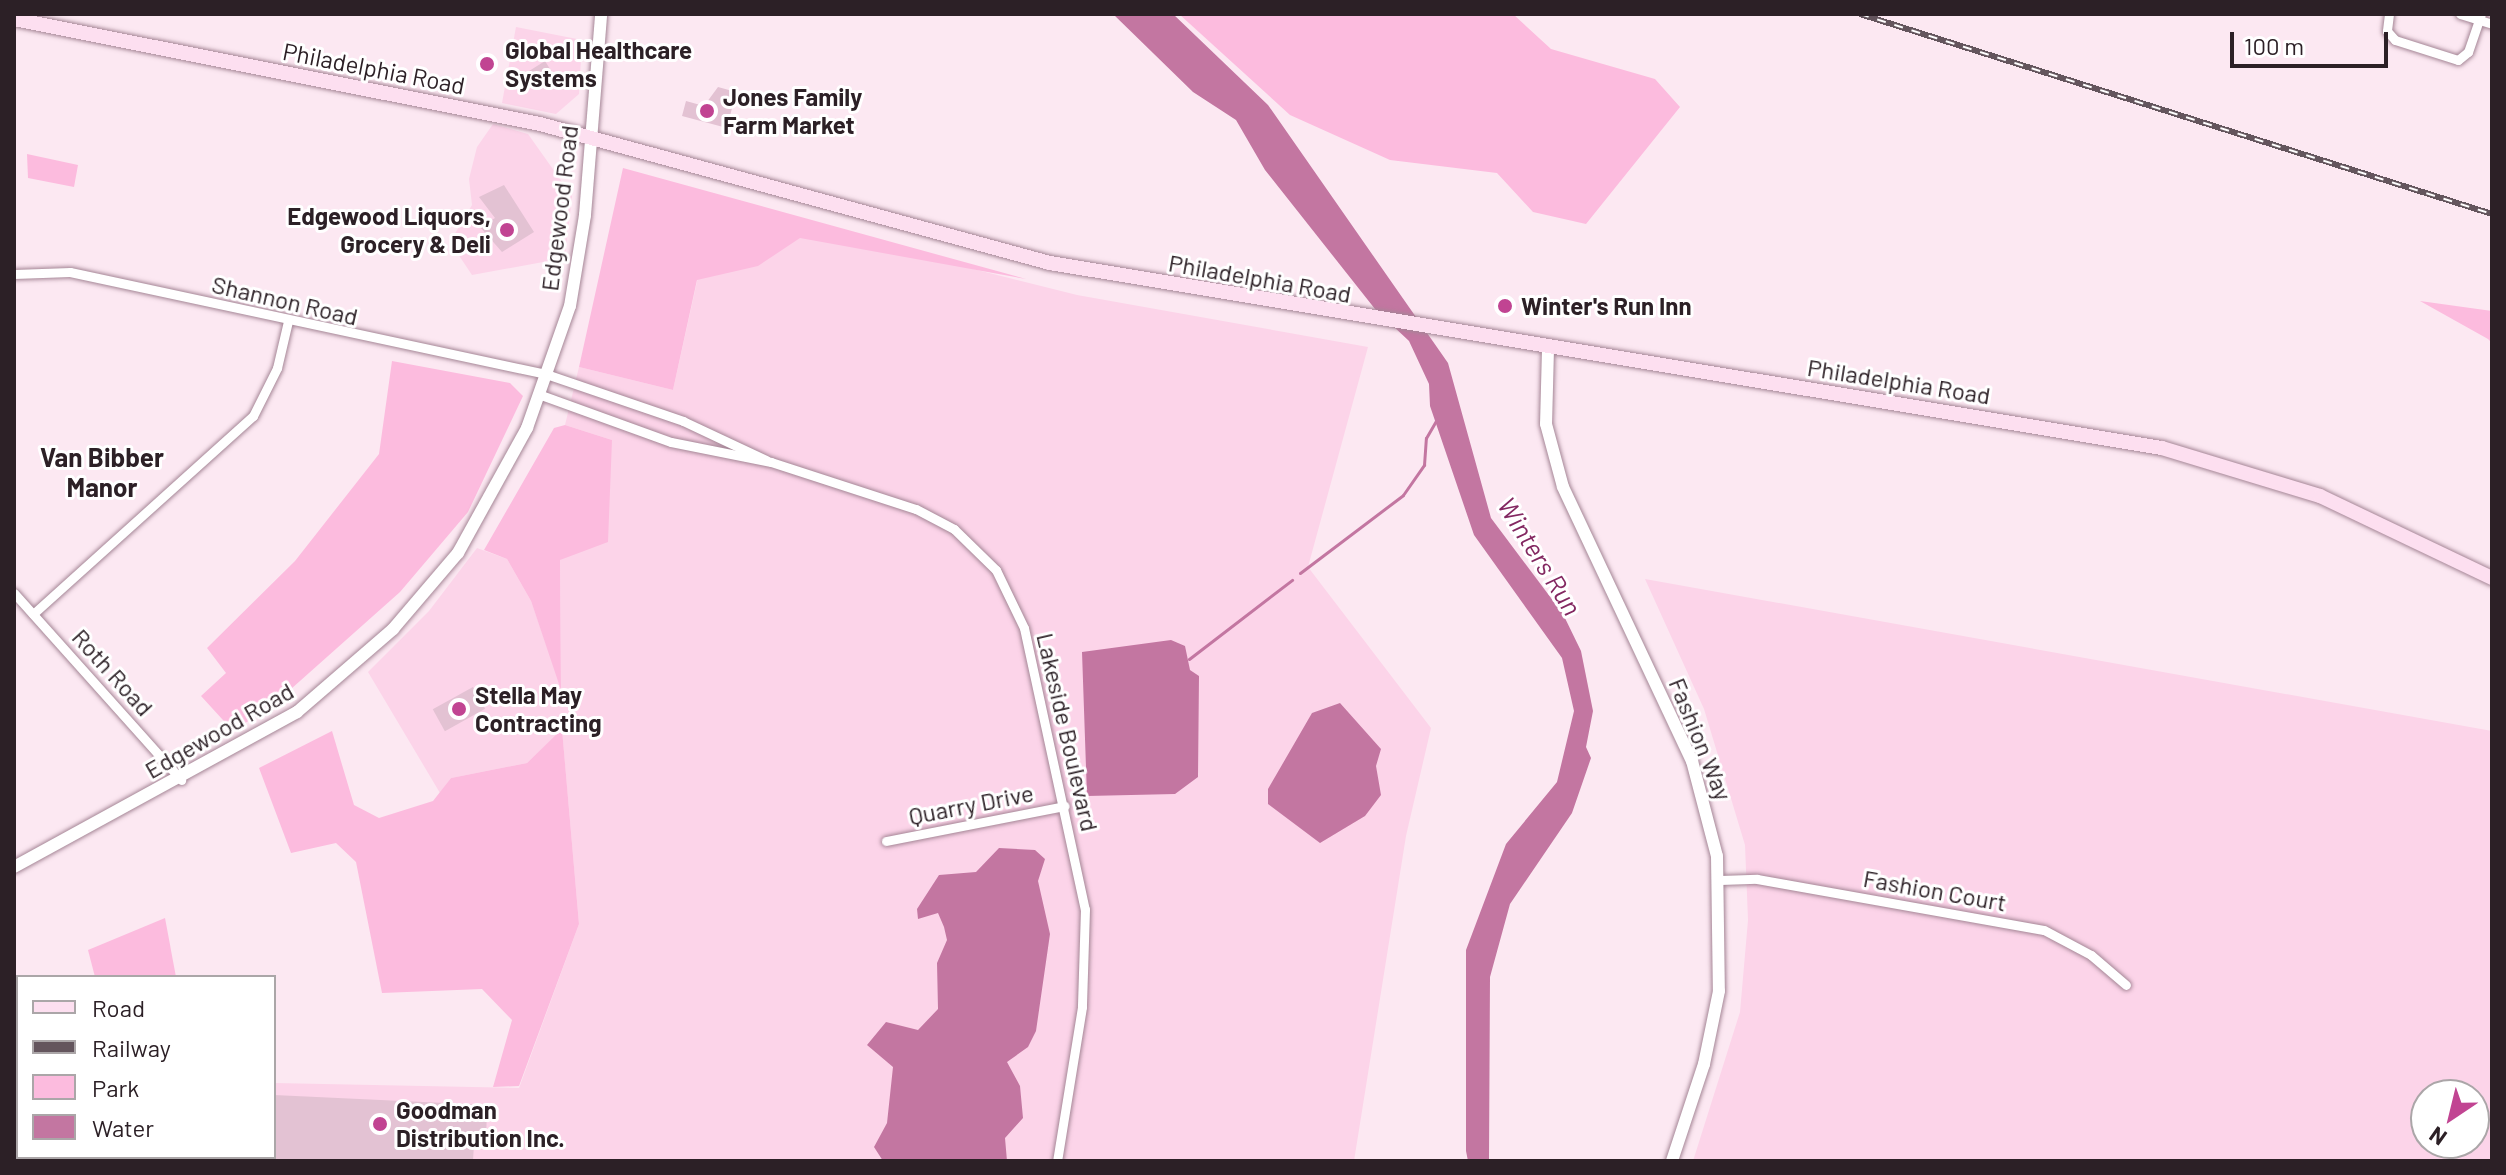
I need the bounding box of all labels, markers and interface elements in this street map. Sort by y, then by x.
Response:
scale bar [2234,16,2392,66]
text: 100 m [2244,31,2304,60]
street label: Philadelphia Road [281,36,467,100]
place label: Global Healthcare Systems [505,36,692,92]
marker: Global Healthcare Systems [476,53,498,75]
place label: Jones Family Farm Market [723,83,862,139]
marker: Jones Family Farm Market [698,102,716,120]
street label: Edgewood Road [535,123,583,293]
place label: Edgewood Liquors, Grocery & Deli [287,202,491,258]
marker: Edgewood Liquors, Grocery & Deli [498,221,516,239]
street label: Philadelphia Road [1166,248,1354,308]
street label: Shannon Road [209,269,361,331]
place label: Winter's Run Inn [1521,292,1692,320]
marker: Winter's Run Inn [1496,297,1514,315]
street label: Philadelphia Road [1805,352,1993,410]
district label: Van Bibber Manor [40,441,164,502]
water label: Winters Run [1491,491,1589,621]
street label: Roth Road [66,623,160,721]
street label: Lakeside Boulevard [1031,630,1105,834]
street label: Fashion Way [1663,674,1739,804]
street label: Edgewood Road [140,676,298,784]
place label: Stella May Contracting [475,681,602,737]
marker: Stella May Contracting [450,700,468,718]
street label: Quarry Drive [906,778,1036,830]
street label: Fashion Court [1861,863,2009,917]
legend [16,975,276,1159]
text: Road [92,993,145,1022]
text: Railway [92,1033,171,1062]
text: Park [92,1073,139,1102]
north arrow [2410,1079,2490,1159]
place label: Goodman Distribution Inc. [396,1096,565,1152]
text: Water [92,1113,154,1142]
marker: Goodman Distribution Inc. [371,1115,389,1133]
text: N [2424,1122,2451,1152]

